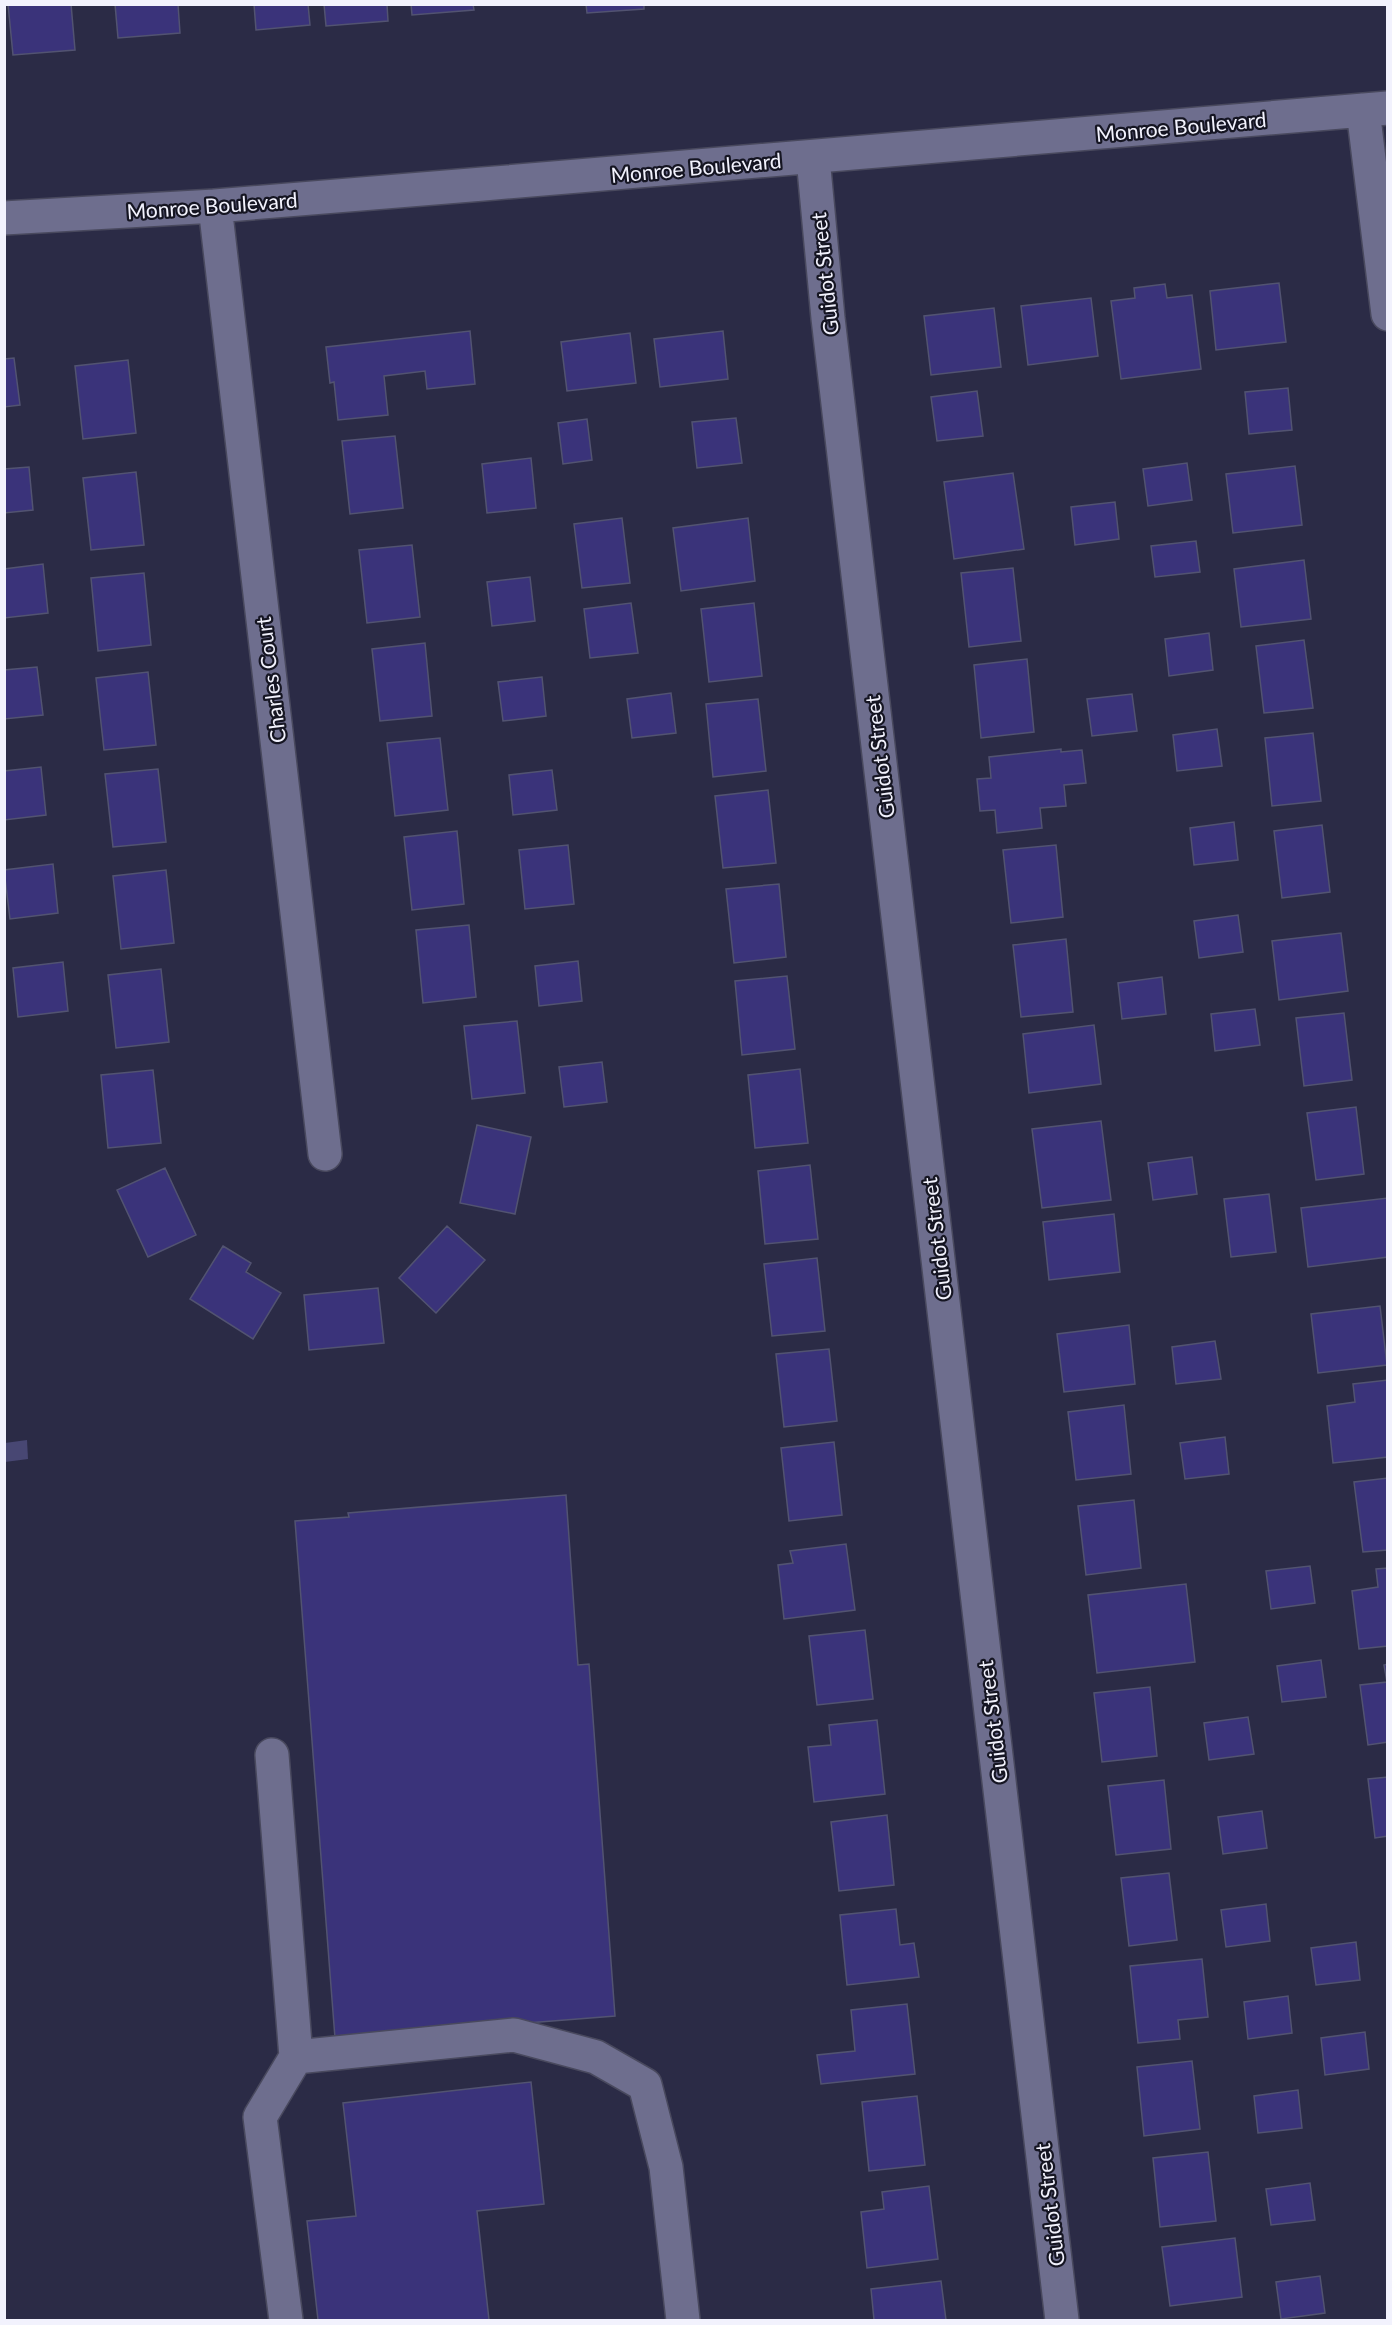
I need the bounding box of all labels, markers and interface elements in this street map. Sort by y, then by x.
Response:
street label: Monroe Boulevard [1095,106,1267,146]
street label: Monroe Boulevard [610,147,782,187]
street label: Monroe Boulevard [126,187,298,223]
street label: Guidot Street [805,211,843,337]
street label: Charles Court [250,615,290,745]
street label: Guidot Street [859,694,899,820]
street label: Guidot Street [916,1176,956,1302]
street label: Guidot Street [972,1659,1012,1785]
street label: Guidot Street [1029,2142,1069,2268]

